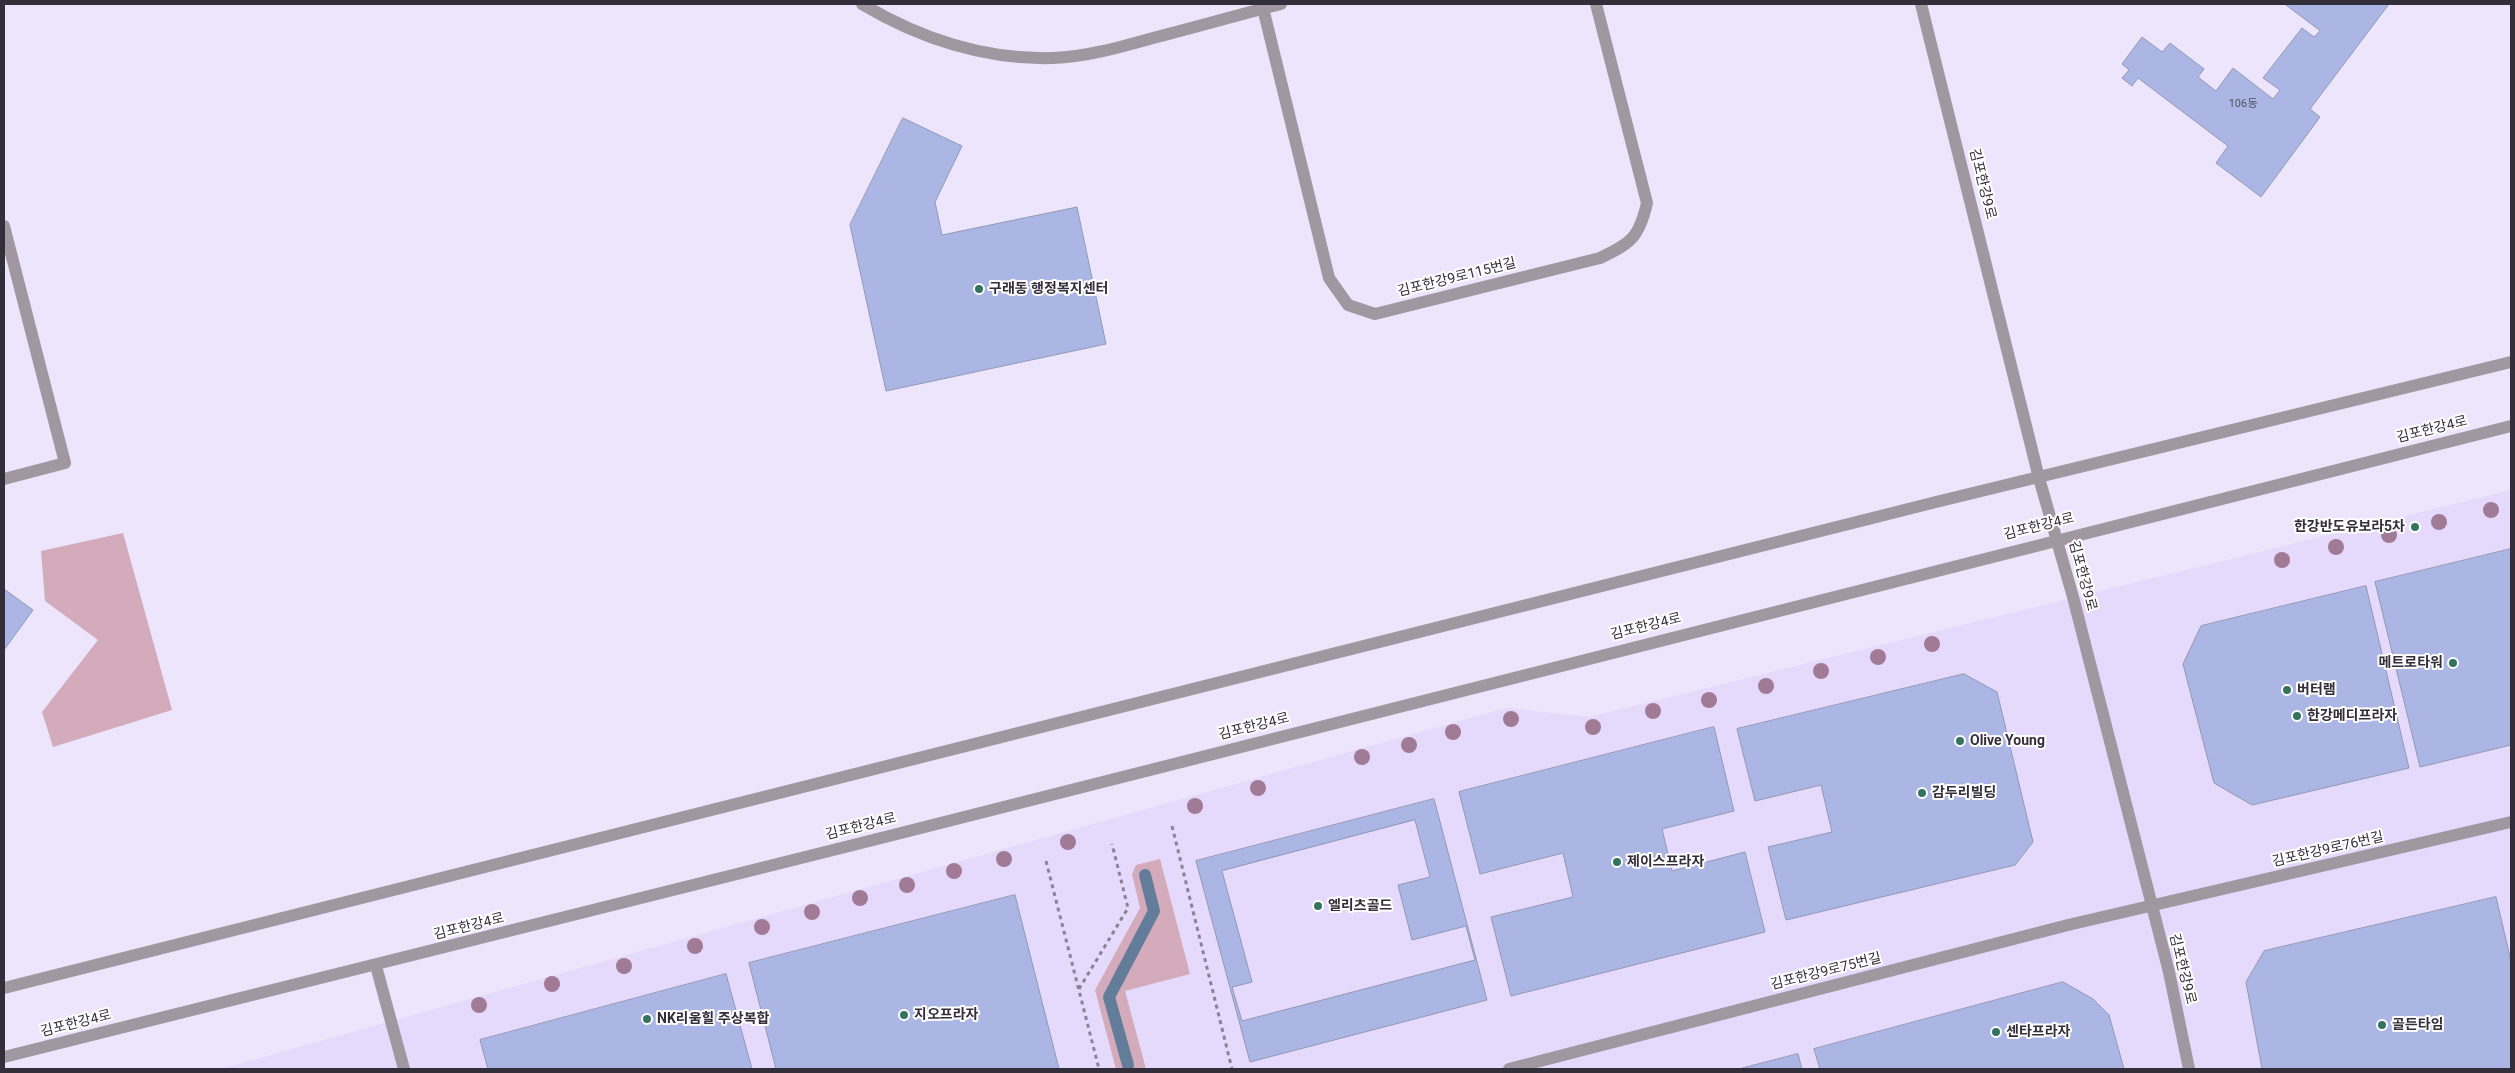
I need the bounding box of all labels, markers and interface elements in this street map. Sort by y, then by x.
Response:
house number: 106동 [2229,97,2257,111]
street label: 김포한강9로 [1965,147,1999,221]
street label: 김포한강9로115번길 [1396,255,1518,301]
place label: 구래동 행정복지센터 [989,281,1108,297]
marker: 구래동 행정복지센터 [973,283,985,295]
street label: 김포한강4로 [2395,413,2469,447]
street label: 김포한강4로 [2002,510,2076,544]
place label: 한강반도유보라5차 [2294,519,2405,535]
marker: 한강반도유보라5차 [2409,521,2421,533]
street label: 김포한강9로 [2065,539,2099,613]
street label: 김포한강4로 [1609,610,1683,644]
place label: 메트로타워 [2379,655,2443,671]
marker: 메트로타워 [2447,657,2459,669]
place label: 버터램 [2297,682,2336,698]
marker: 버터램 [2281,684,2293,696]
place label: 한강메디프라자 [2307,708,2397,724]
street label: 김포한강4로 [1217,710,1291,744]
marker: 한강메디프라자 [2291,710,2303,722]
place label: Olive Young [1970,733,2045,749]
marker: Olive Young [1954,735,1966,747]
place label: 감두리빌딩 [1932,785,1996,801]
marker: 감두리빌딩 [1916,787,1928,799]
street label: 김포한강4로 [824,810,898,844]
street label: 김포한강9로76번길 [2271,829,2385,871]
place label: 제이스프라자 [1627,854,1704,870]
marker: 제이스프라자 [1611,856,1623,868]
place label: 엘리츠골드 [1328,898,1392,914]
marker: 엘리츠골드 [1312,900,1324,912]
street label: 김포한강4로 [432,910,506,944]
street label: 김포한강9로 [2165,932,2199,1006]
street label: 김포한강9로75번길 [1769,950,1883,994]
street label: 김포한강4로 [39,1007,113,1041]
place label: 지오프라자 [914,1007,978,1023]
marker: 지오프라자 [898,1009,910,1021]
place label: NK리움힐 주상복합 [657,1011,769,1027]
marker: NK리움힐 주상복합 [641,1013,653,1025]
place label: 골든타임 [2392,1017,2444,1033]
marker: 골든타임 [2376,1019,2388,1031]
place label: 센타프라자 [2006,1024,2070,1040]
marker: 센타프라자 [1990,1026,2002,1038]

